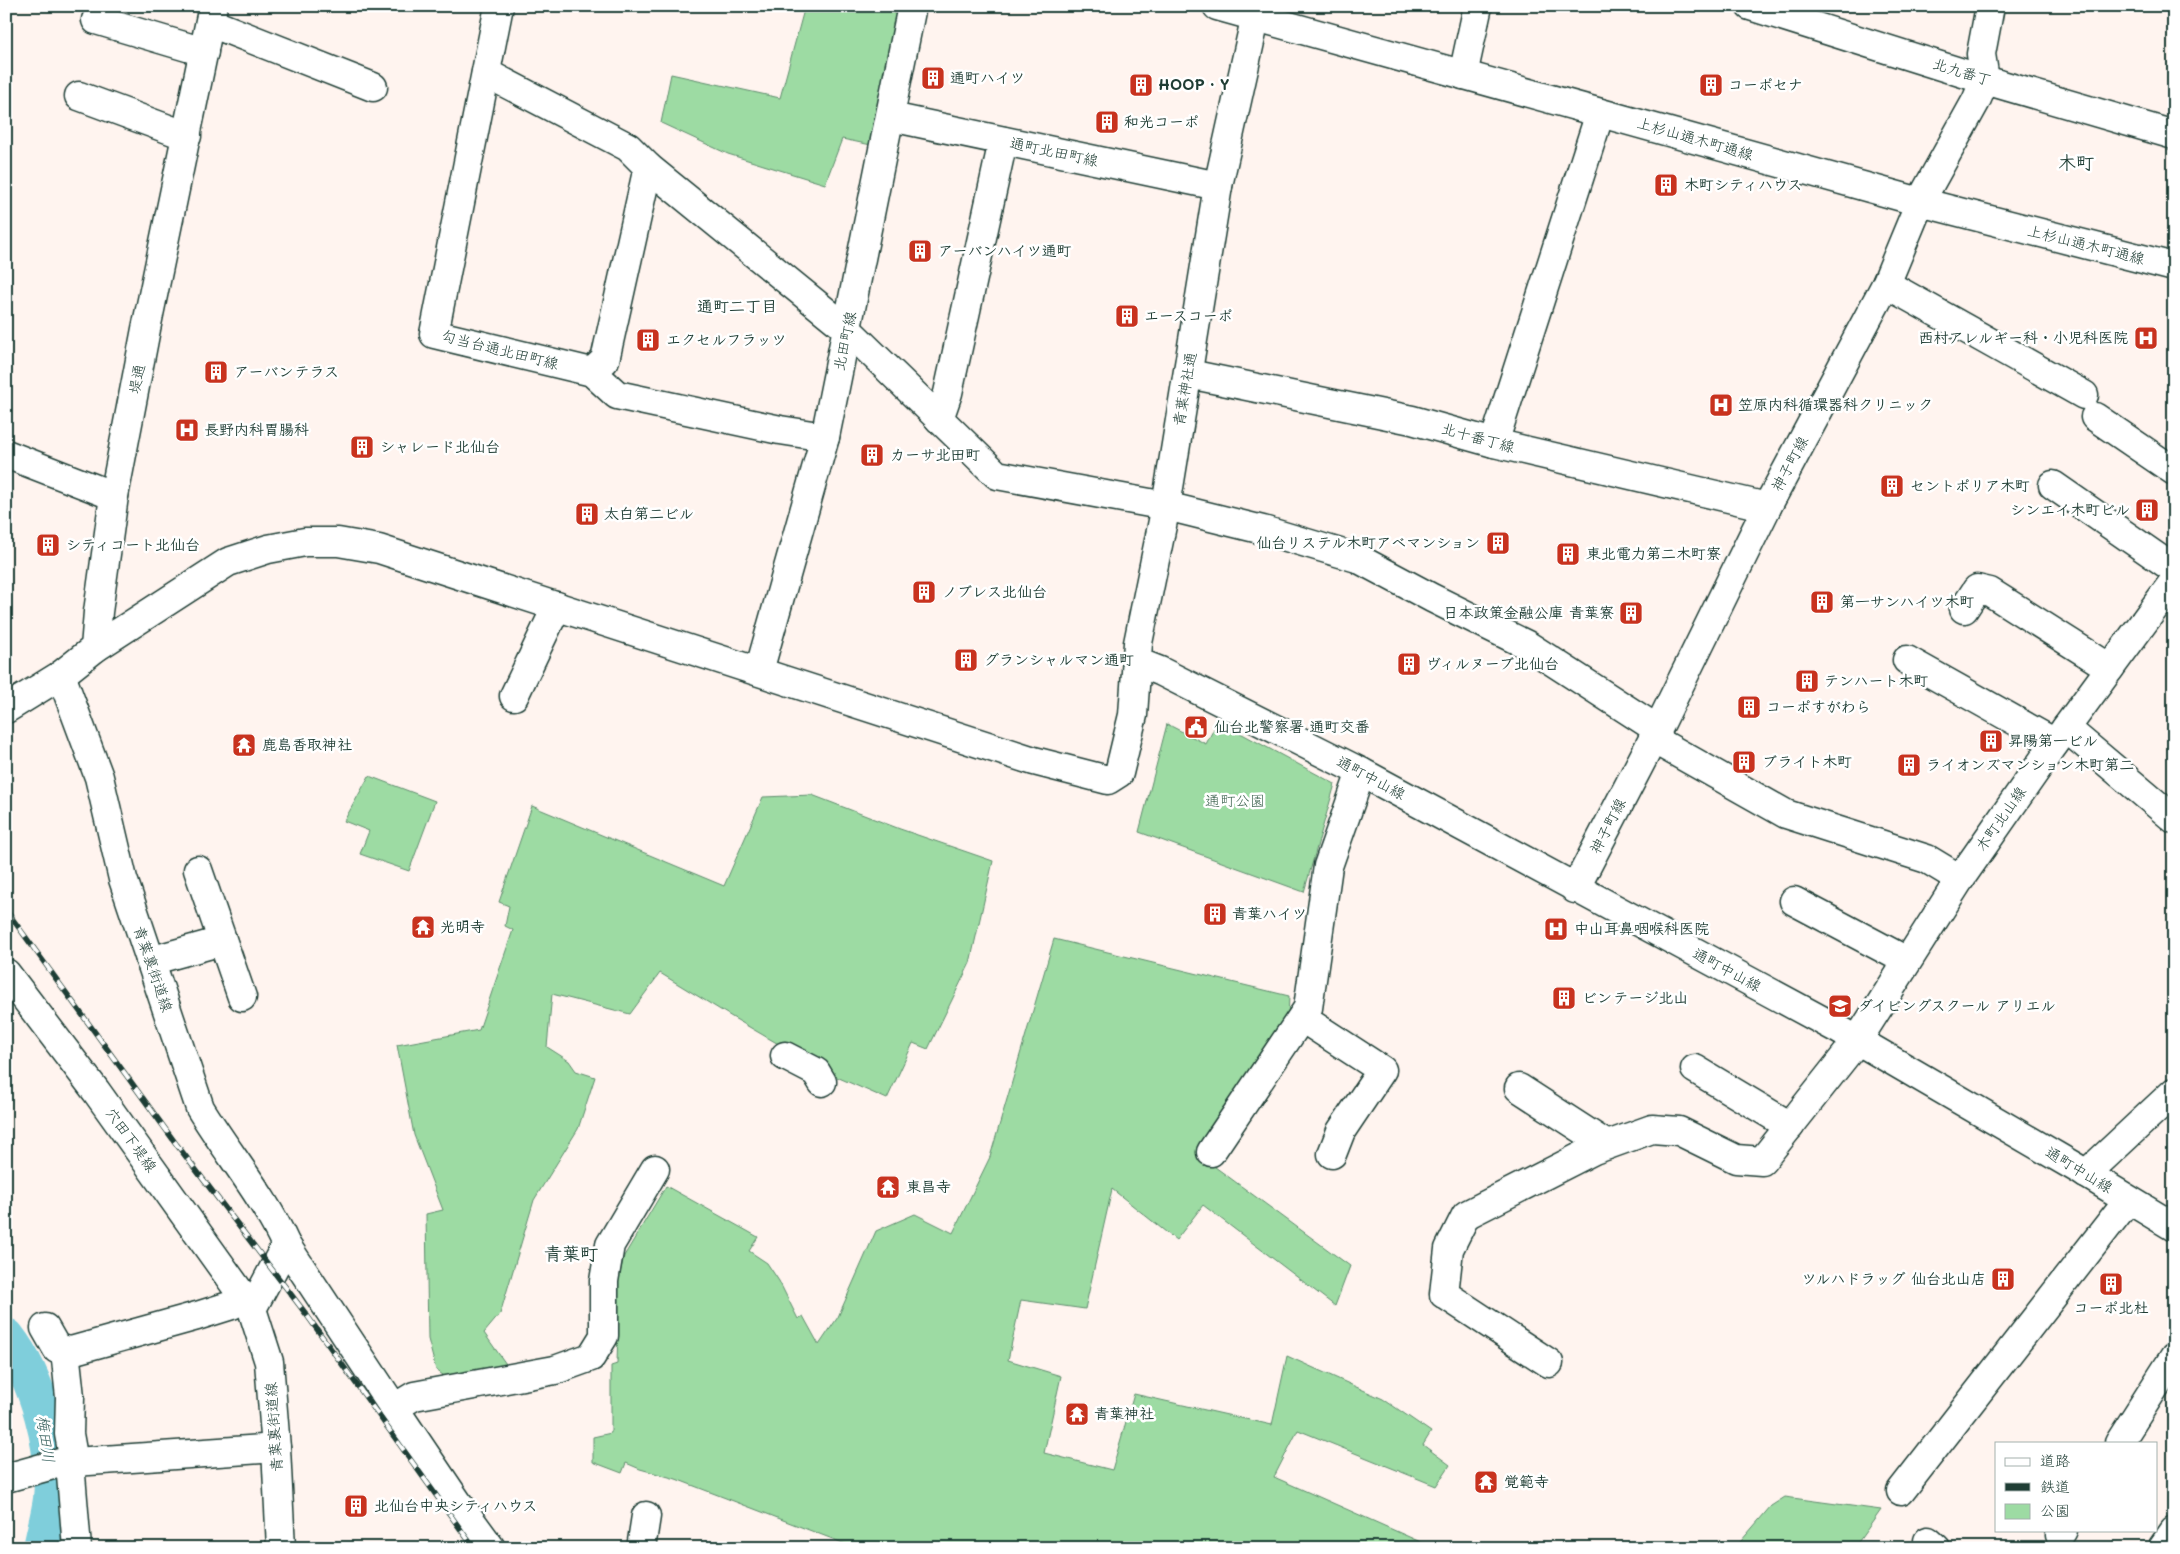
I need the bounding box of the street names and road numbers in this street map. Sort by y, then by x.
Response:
street label: 北九番丁 [1931,53,1994,89]
street label: 上杉山通木町通線 [1635,112,1756,164]
street label: 通町北田町線 [1008,132,1100,170]
street label: 上杉山通木町通線 [2026,220,2147,268]
street label: 北田町線 [828,309,860,372]
street label: 勾当台通北田町線 [440,325,561,373]
street label: 青葉神社通 [1168,350,1200,428]
street label: 堤通 [123,362,149,395]
street label: 北十番丁線 [1439,418,1517,456]
street label: 神子町線 [1766,432,1812,495]
street label: 通町中山線 [1334,751,1409,804]
street label: 木町北山線 [1970,782,2030,855]
street label: 神子町線 [1585,794,1630,857]
street label: 青葉裏街道線 [130,923,178,1014]
street label: 通町中山線 [1690,943,1765,996]
street label: 穴田下堤線 [102,1103,162,1176]
street label: 通町中山線 [2042,1141,2117,1197]
street label: 青葉裏街道線 [260,1381,286,1473]

